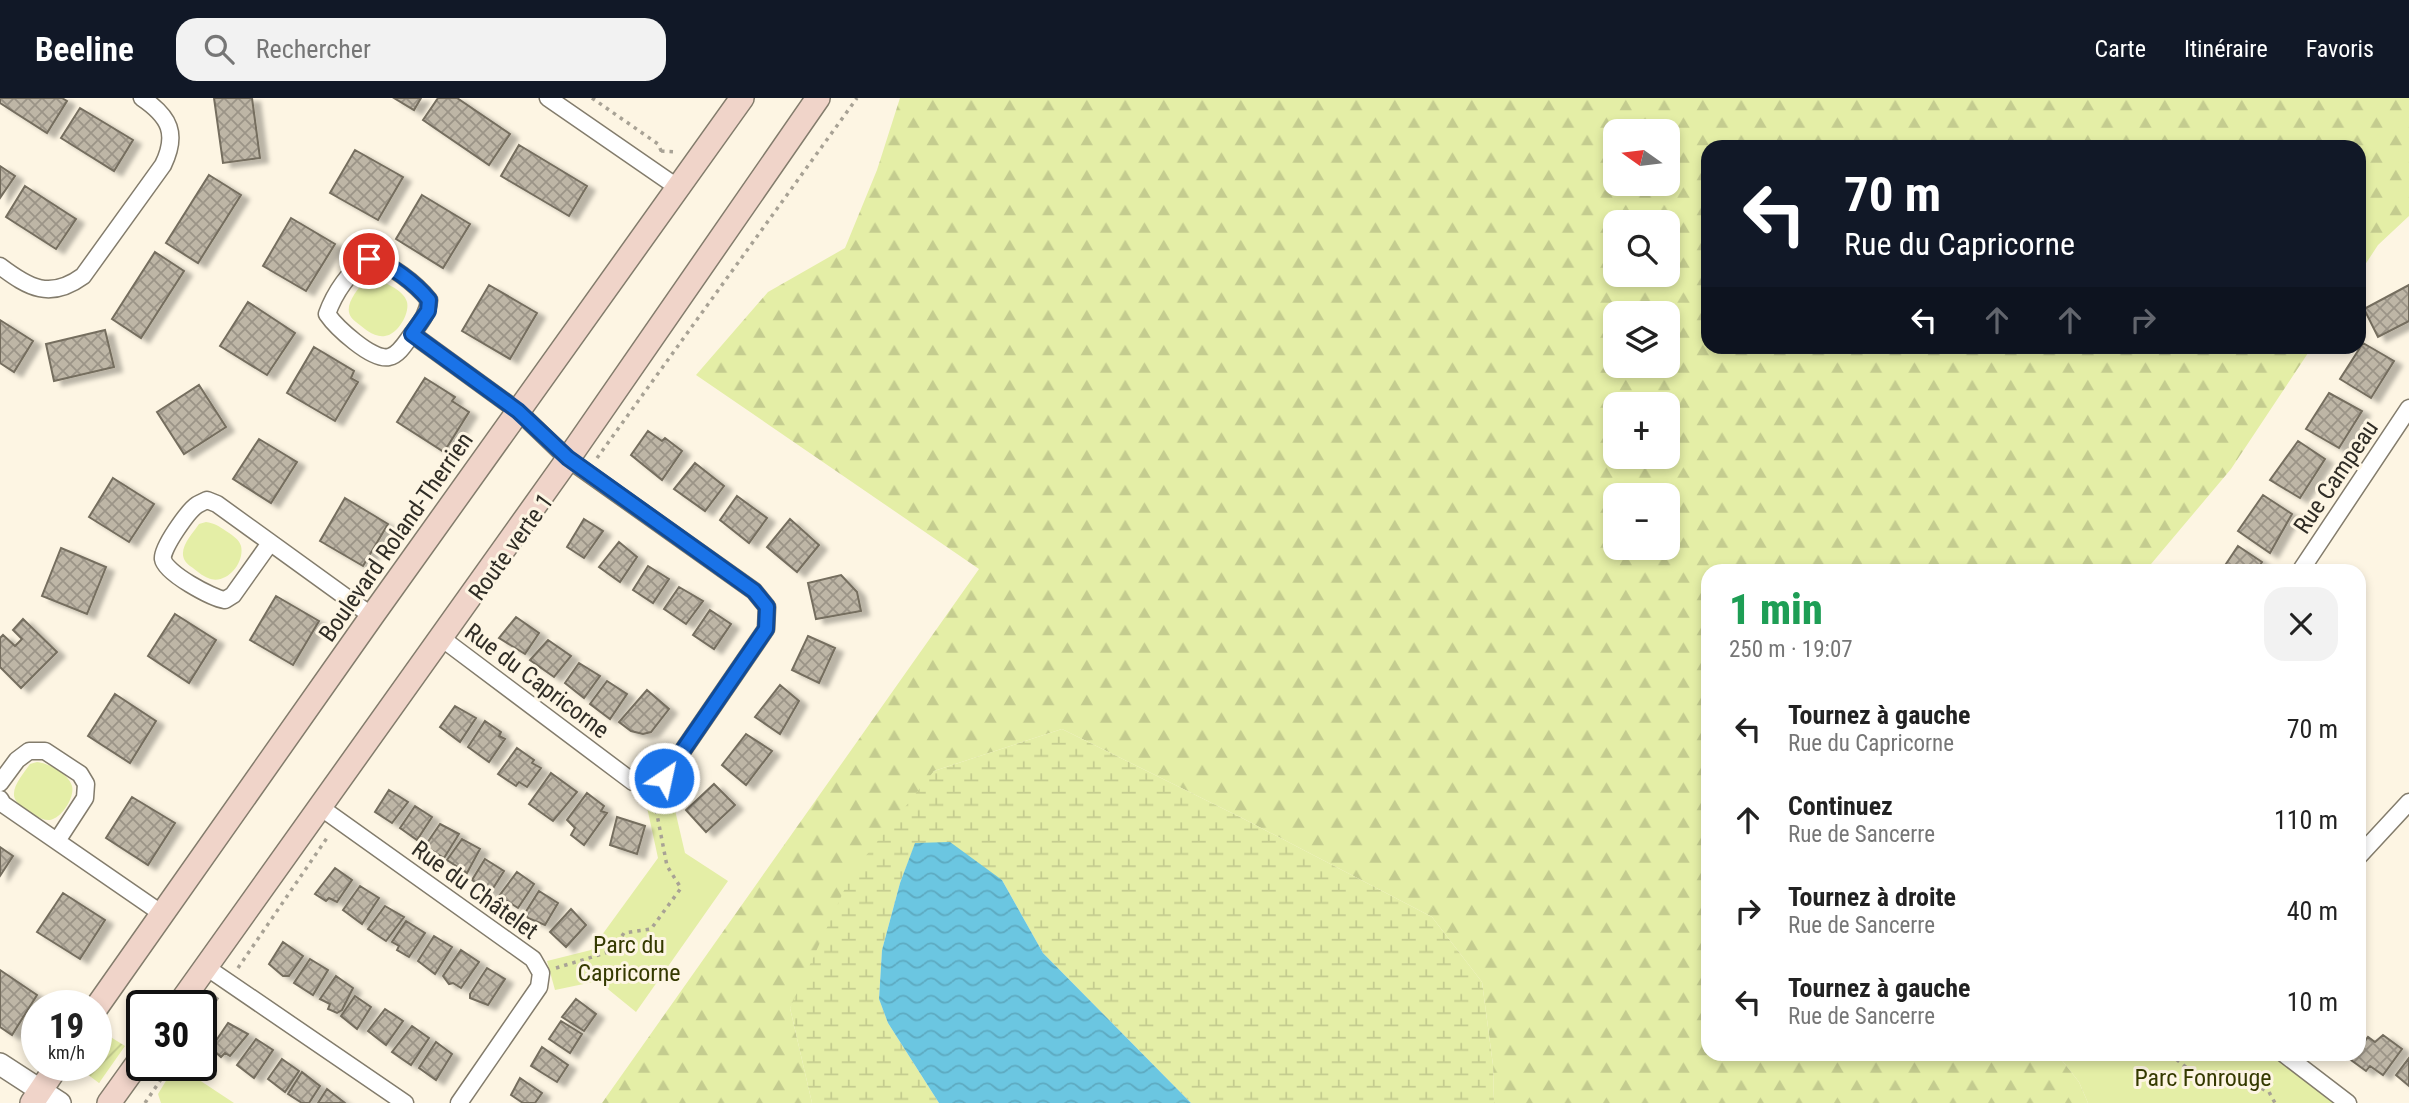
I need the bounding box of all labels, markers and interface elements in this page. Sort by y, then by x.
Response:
search box [176,18,666,81]
text: Beeline [35,30,134,69]
icon: search [200,30,238,68]
text: Rechercher [256,34,371,64]
text: Carte [2095,35,2146,63]
text: Itinéraire [2184,35,2268,63]
text: Favoris [2306,35,2374,63]
north arrow [1603,119,1680,196]
map controls [1603,119,1680,560]
text: 70 m [1844,166,1941,223]
icon: left [1729,168,1820,259]
button: search [1603,210,1680,287]
text: Rue du Capricorne [1844,225,2075,263]
pin [339,229,399,289]
icon: arrive [350,240,388,278]
button: layers [1603,301,1680,378]
icon: left [1905,301,1943,339]
icon: ahead [1978,301,2016,339]
icon: ahead [2051,301,2089,339]
icon: right [2124,301,2162,339]
button: + [1603,392,1680,469]
street label: Rue Campeau [2288,415,2384,539]
street label: Boulevard Roland-Therrien [313,427,479,647]
button: − [1603,483,1680,560]
street label: Route verte 1 [463,488,559,606]
text: 1 min [1729,585,1823,634]
button: close [2264,587,2338,661]
street label: Rue du Capricorne [459,618,615,744]
text: 250 m · 19:07 [1729,636,1853,663]
text: Tournez à gauche [1788,700,1970,730]
icon: left [1729,710,1767,748]
text: 70 m [2287,714,2338,744]
text: Rue du Capricorne [1788,730,1954,757]
position arrow [627,741,701,815]
text: Continuez [1788,791,1893,821]
icon: ahead [1729,801,1767,839]
text: 110 m [2274,805,2338,835]
text: Rue de Sancerre [1788,821,1935,848]
street label: Rue du Châtelet [406,835,544,945]
text: Tournez à droite [1788,882,1956,912]
icon: right [1729,892,1767,930]
text: 40 m [2287,896,2338,926]
text: Rue de Sancerre [1788,912,1935,939]
park label: Parc du Capricorne [577,931,681,987]
text: Tournez à gauche [1788,973,1970,1003]
icon: left [1729,983,1767,1021]
text: 10 m [2287,987,2338,1017]
speed limit sign: 30 [126,990,217,1081]
text: Rue de Sancerre [1788,1003,1935,1030]
text: 19 [49,1006,84,1047]
text: km/h [48,1042,85,1063]
park label: Parc Fonrouge [2134,1064,2272,1092]

